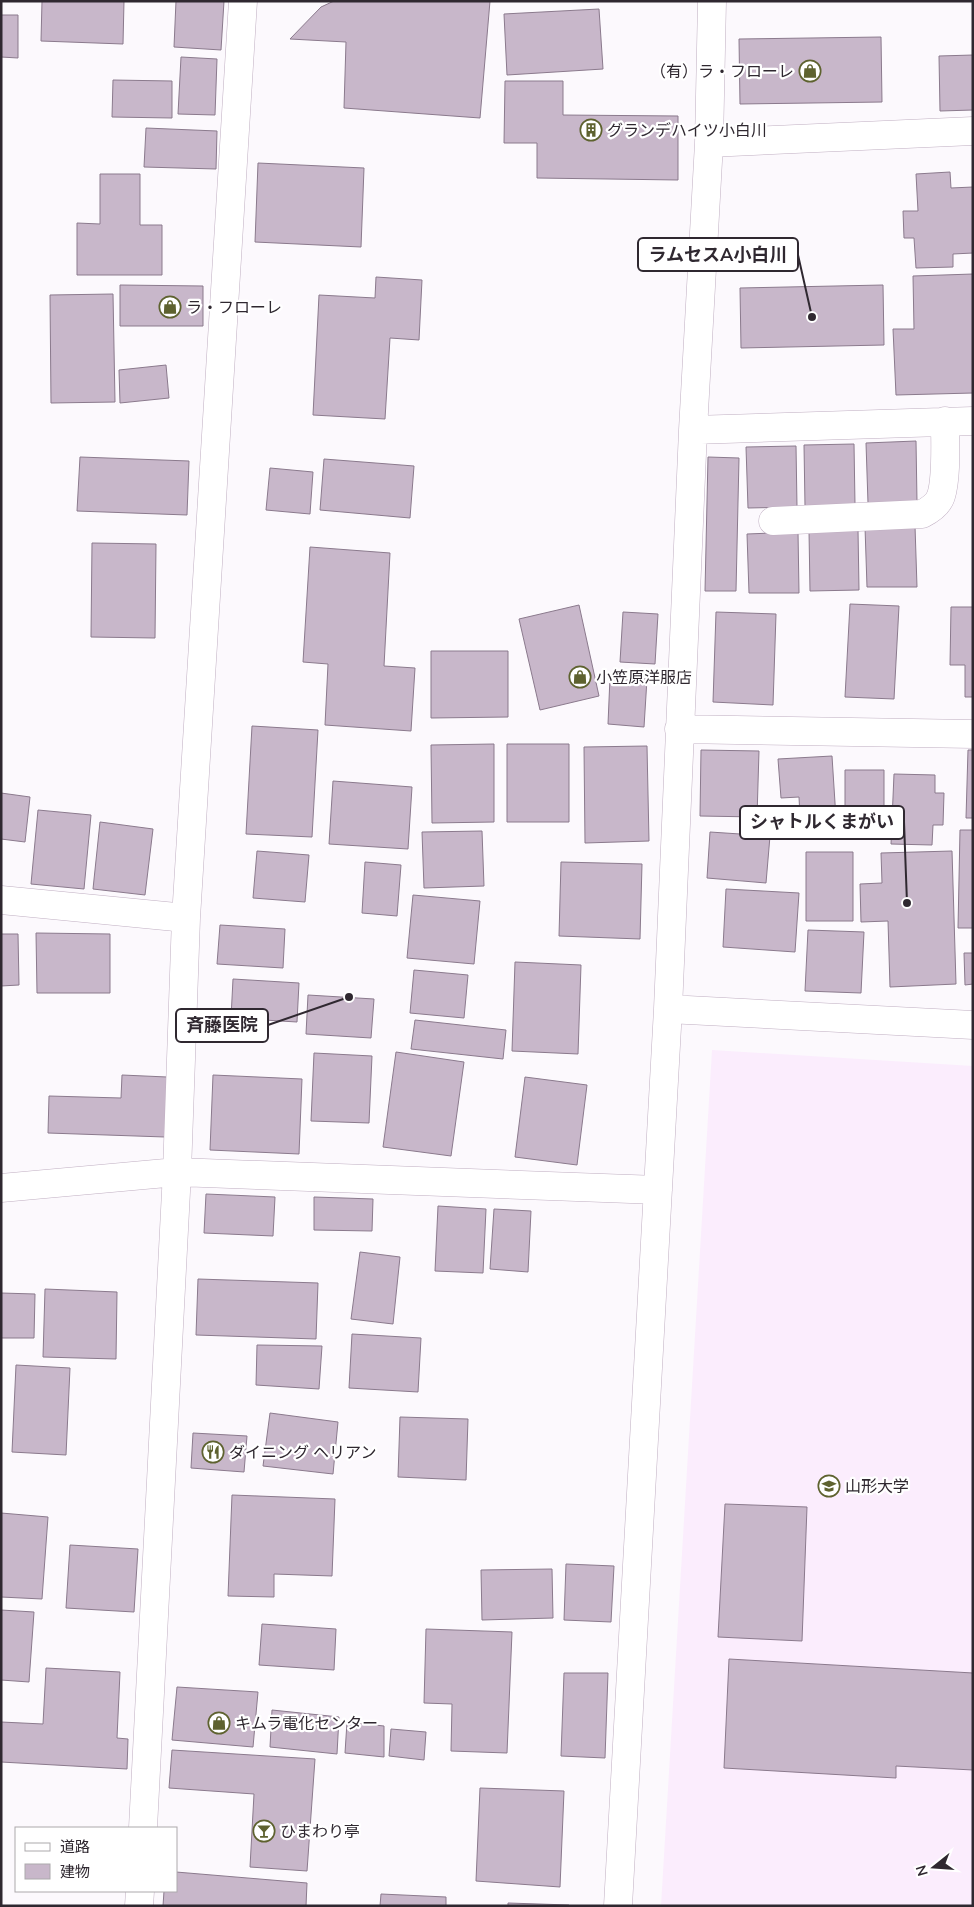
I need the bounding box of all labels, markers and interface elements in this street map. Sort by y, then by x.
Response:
shop icon: （有）ラ・フローレ [798,59,822,83]
place label: （有）ラ・フローレ [650,61,794,83]
building icon: グランデハイツ小白川 [579,118,603,142]
place label: グランデハイツ小白川 [607,120,767,142]
callout: ラムセスA小白川 [638,238,798,271]
text: ラムセスA小白川 [649,243,787,267]
shop icon: ラ・フローレ [158,295,182,319]
place label: ラ・フローレ [186,297,282,319]
shop icon: 小笠原洋服店 [568,665,592,689]
place label: 小笠原洋服店 [596,667,692,689]
callout: シャトルくまがい [740,806,904,839]
text: シャトルくまがい [750,810,894,834]
callout: 斉藤医院 [176,1009,268,1042]
text: 斉藤医院 [186,1013,258,1037]
restaurant icon: ダイニング ヘリアン [201,1440,225,1464]
place label: ダイニング ヘリアン [229,1442,376,1464]
school or university icon: 山形大学 [817,1474,841,1498]
place label: 山形大学 [845,1476,909,1498]
shop icon: キムラ電化センター [207,1711,231,1735]
place label: キムラ電化センター [235,1713,378,1735]
bar icon: ひまわり亭 [252,1819,276,1843]
place label: ひまわり亭 [280,1821,360,1843]
legend [15,1827,178,1892]
text: 道路 [60,1837,90,1857]
north arrow [909,1842,959,1892]
text: 建物 [60,1862,90,1882]
text: N [911,1863,933,1878]

